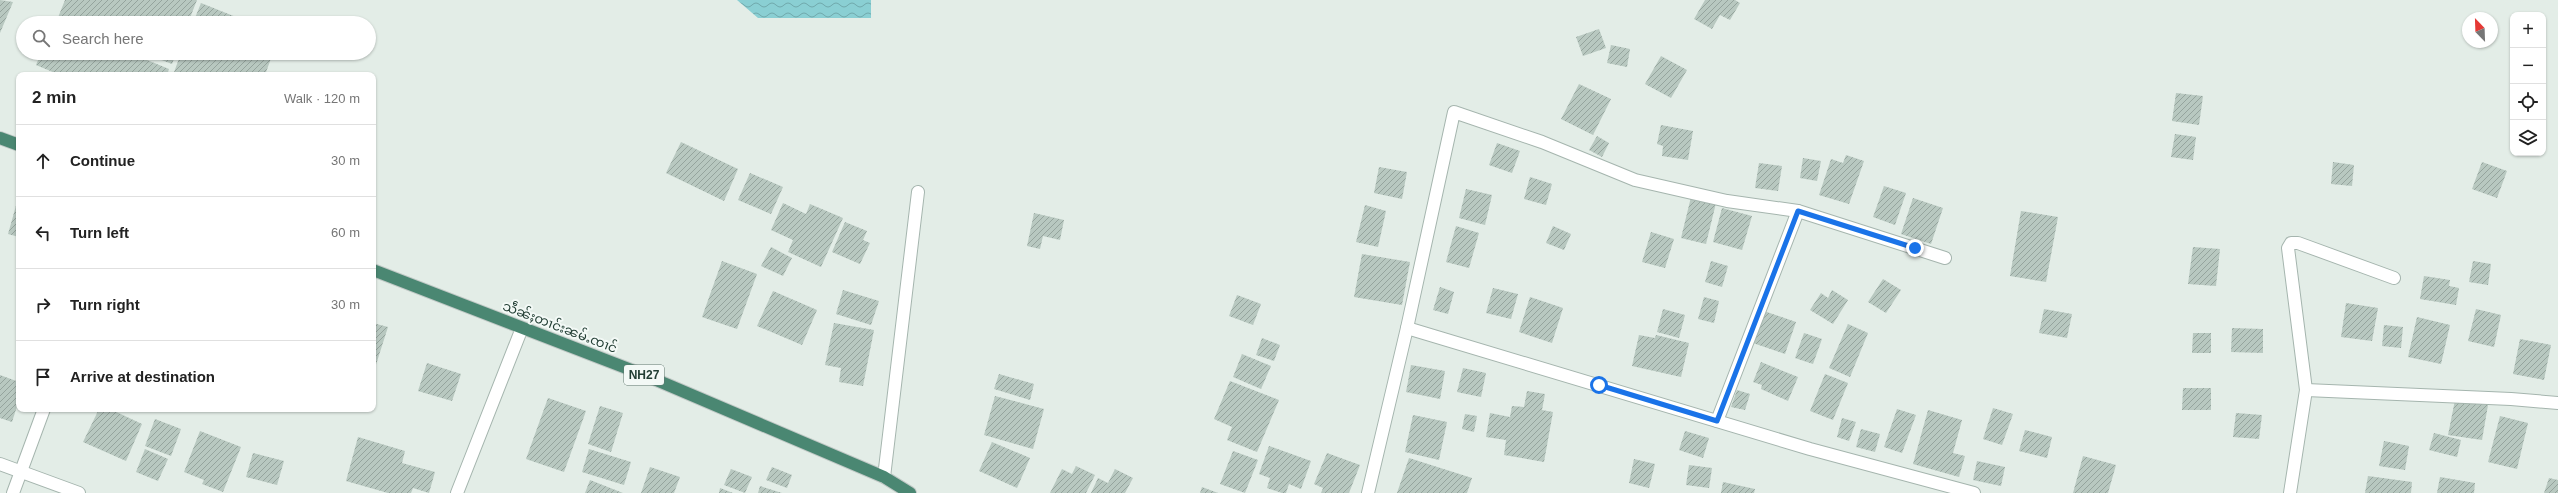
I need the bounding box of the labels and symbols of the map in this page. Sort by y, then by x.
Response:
north arrow [2462,12,2498,48]
route end [1906,239,1924,257]
street label: သဵၼ်ႈတၢင်းၼမ်ႉၸၢင် [501,297,620,356]
road number: NH27 [624,365,664,385]
route start [1590,376,1608,394]

